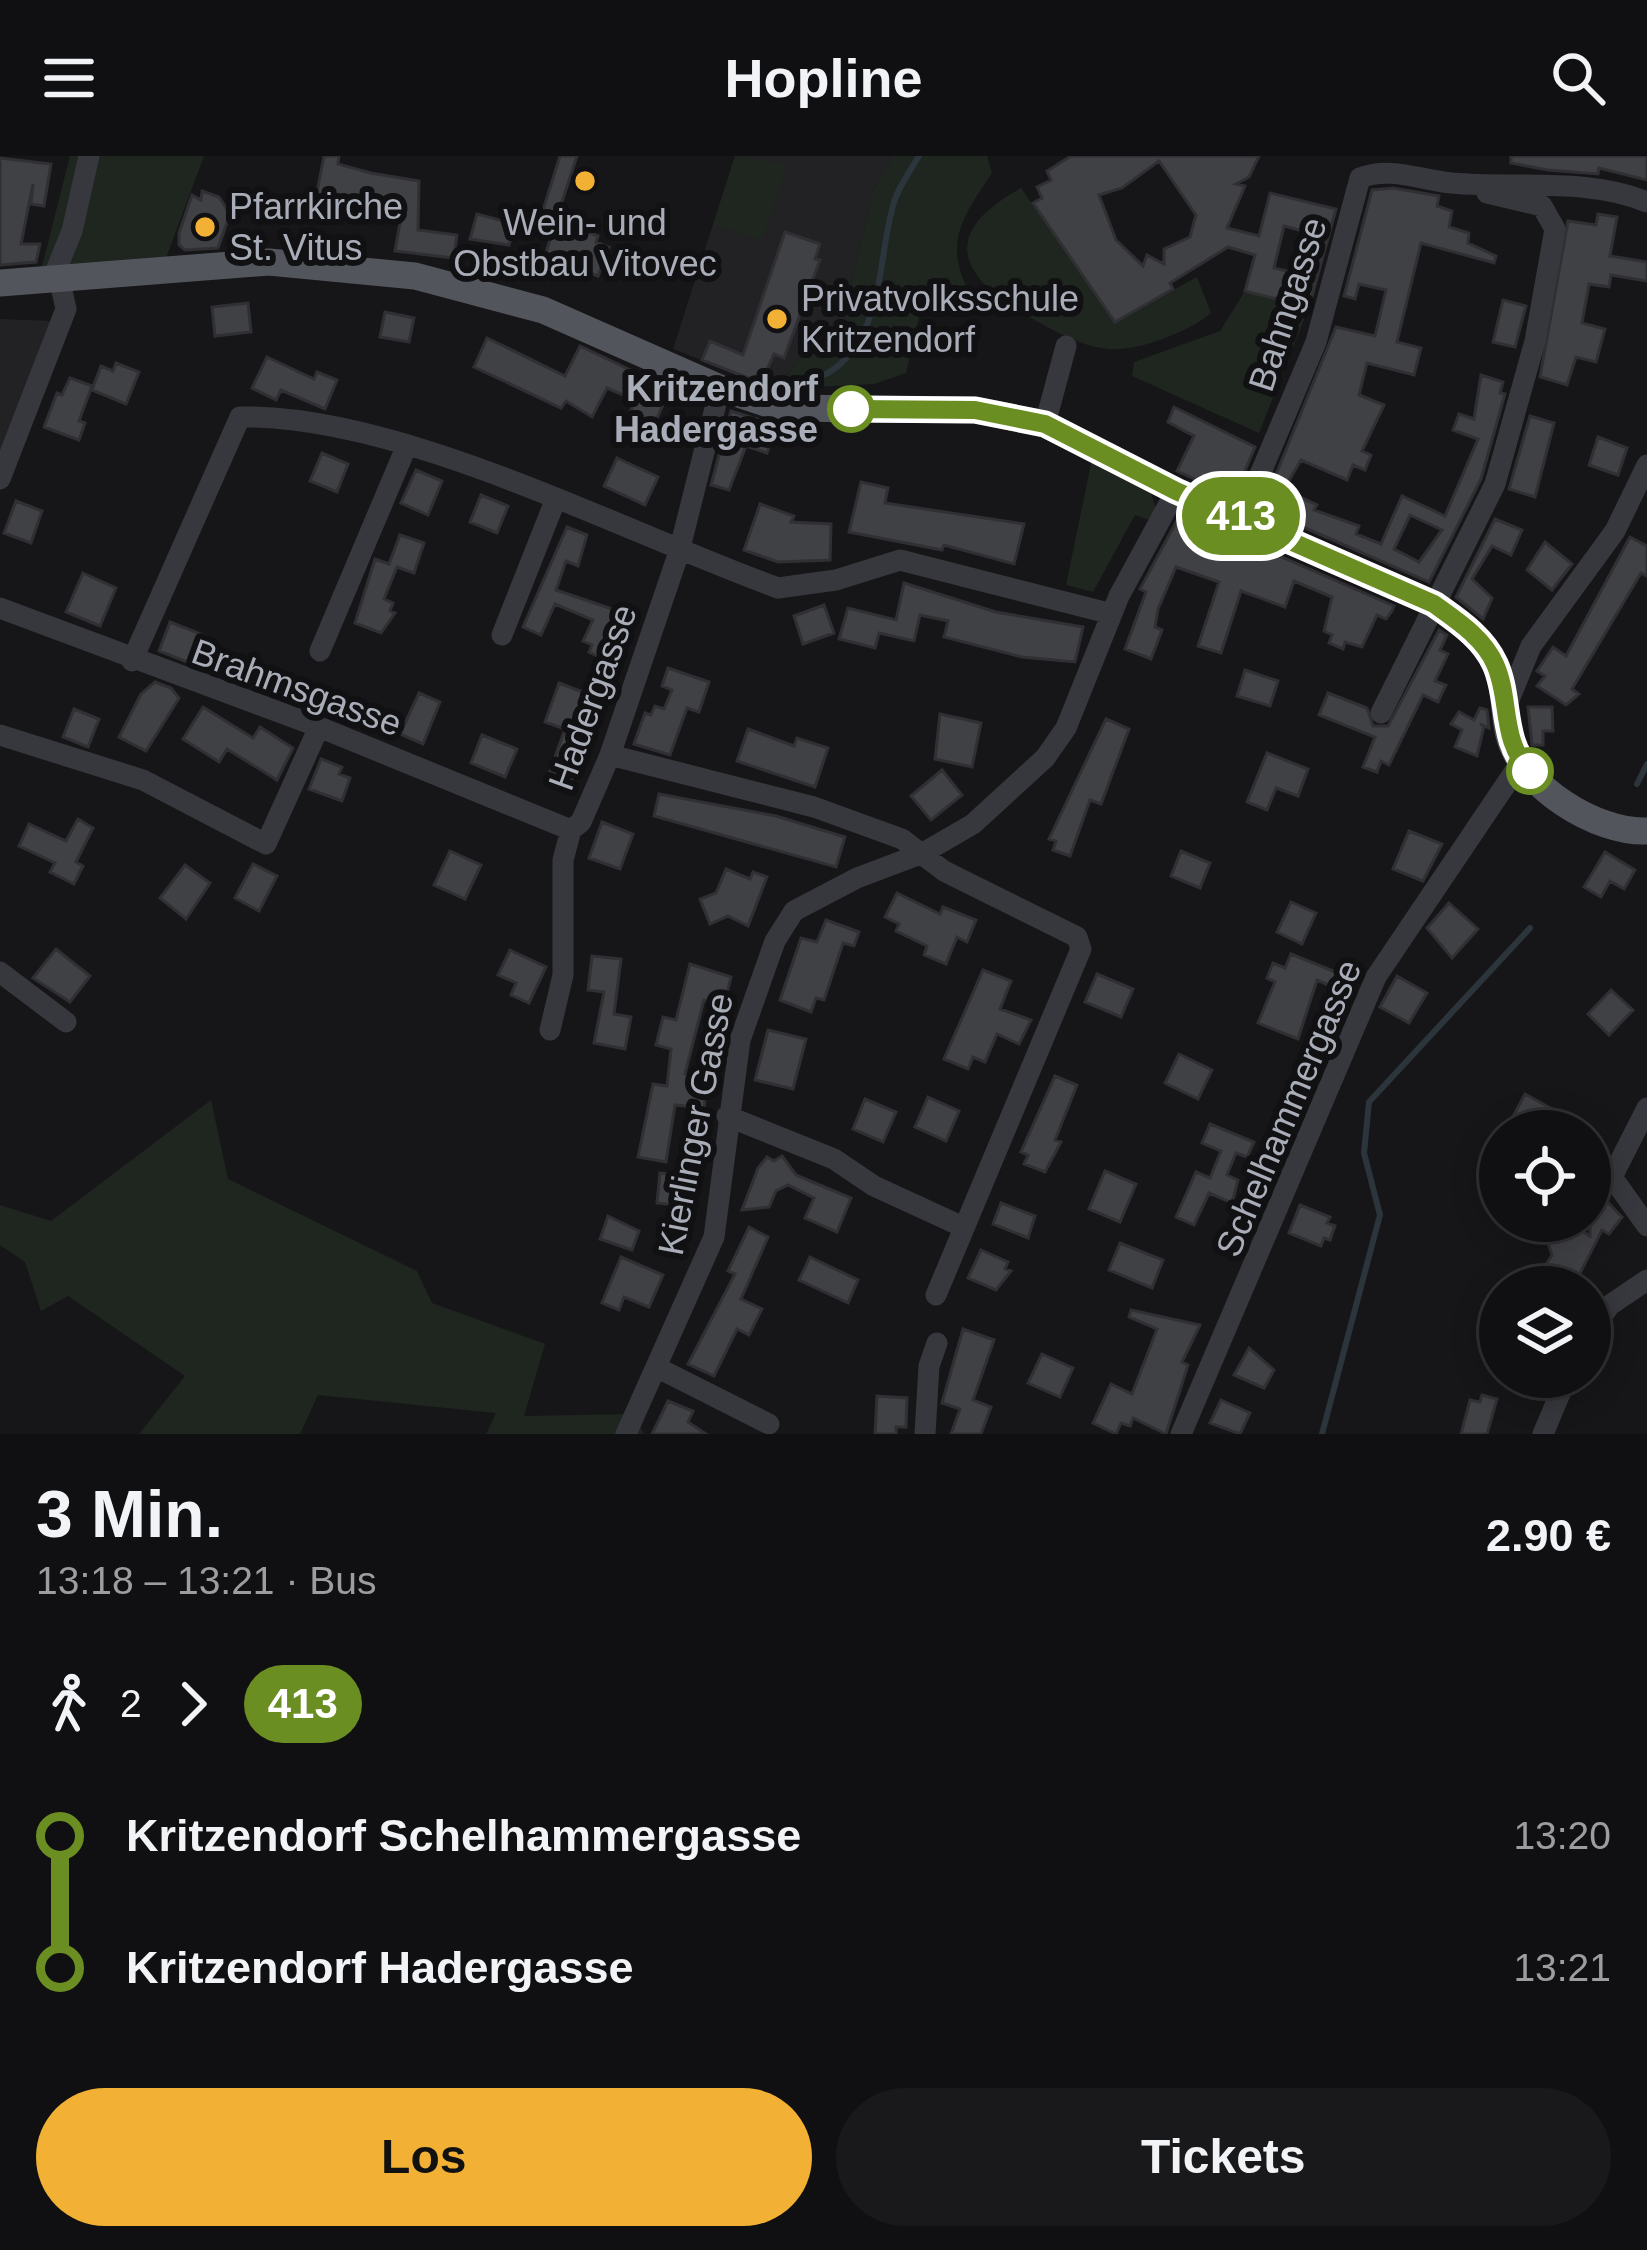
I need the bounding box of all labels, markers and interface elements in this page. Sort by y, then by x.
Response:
icon: menu [36,45,102,111]
icon: search [1545,45,1611,111]
text: Hopline [725,48,923,108]
marker: Wein- und Obstbau Vitovec [572,168,598,194]
place label: Pfarrkirche St. Vitus [229,186,403,268]
place label: Wein- und Obstbau Vitovec [453,202,717,284]
street label: Bahngasse [1240,212,1335,396]
marker: Pfarrkirche St. Vitus [192,214,218,240]
place label: Privatvolksschule Kritzendorf [801,278,1079,360]
marker: Privatvolksschule Kritzendorf [764,306,790,332]
place label: Kritzendorf Hadergasse [614,368,819,450]
marker: Kritzendorf Hadergasse [829,387,873,431]
line badge: 413 [1172,477,1310,555]
text: 413 [1206,492,1276,539]
street label: Hadergasse [540,599,645,795]
street label: Brahmsgasse [186,631,407,744]
unlabelled marker [1508,749,1552,793]
street label: Schelhammergasse [1207,954,1369,1263]
street label: Kierlinger Gasse [650,990,741,1259]
map controls [1479,1110,1611,1398]
button: locate [1479,1110,1611,1242]
button: layers [1479,1266,1611,1398]
text: 3 Min. [36,1477,223,1551]
text: 2.90 € [1486,1510,1611,1561]
text: 13:18 – 13:21 · Bus [36,1559,376,1602]
icon: walk [36,1671,102,1737]
icon: forward [160,1671,226,1737]
text: 413 [268,1680,338,1727]
text: 2 [120,1682,142,1725]
text: Kritzendorf Schelhammergasse [126,1810,801,1861]
text: 13:20 [1513,1814,1611,1857]
text: Kritzendorf Hadergasse [126,1942,634,1993]
text: 13:21 [1513,1946,1611,1989]
button: Los [36,2088,812,2226]
button: Tickets [836,2088,1611,2226]

